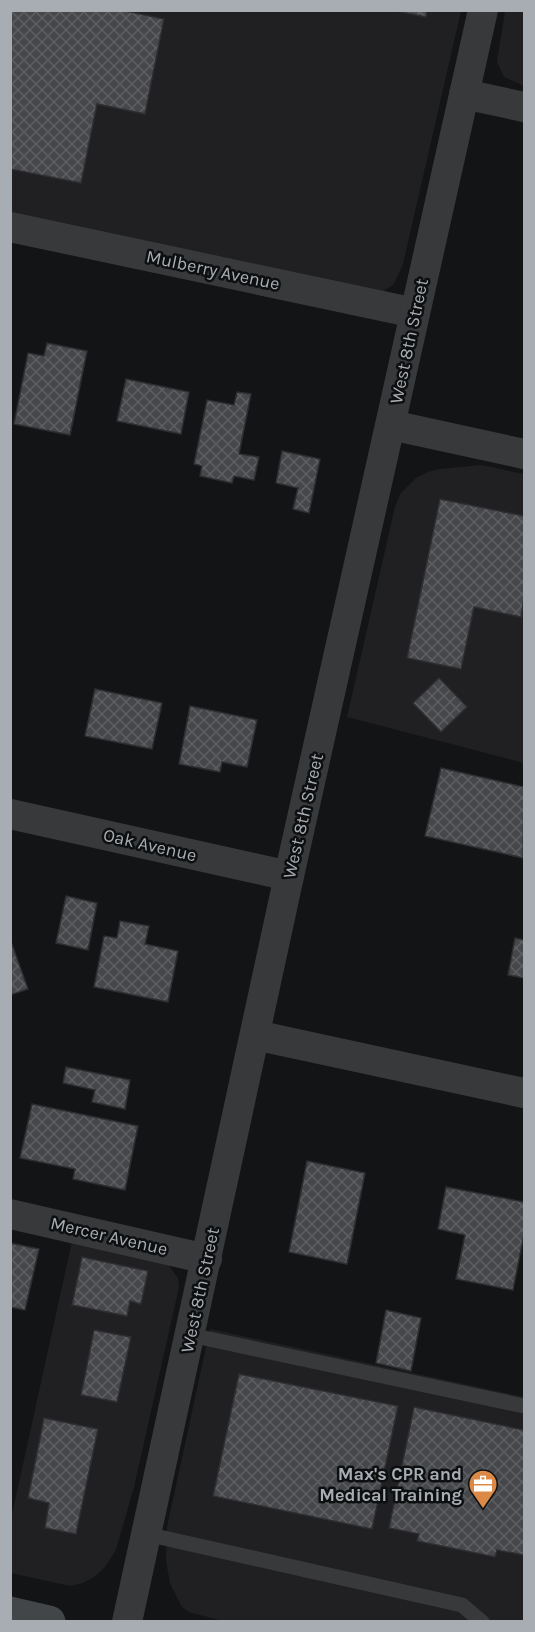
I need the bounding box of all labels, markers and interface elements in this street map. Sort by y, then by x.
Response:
street label: Mulberry Avenue [144,245,282,295]
street label: West 8th Street [385,276,433,406]
street label: West 8th Street [278,751,328,881]
street label: Oak Avenue [101,824,199,866]
street label: Mercer Avenue [48,1212,170,1260]
street label: West 8th Street [176,1225,224,1355]
place label: Max's CPR and Medical Training [319,1463,463,1506]
office icon: Max's CPR and Medical Training [467,1468,499,1510]

